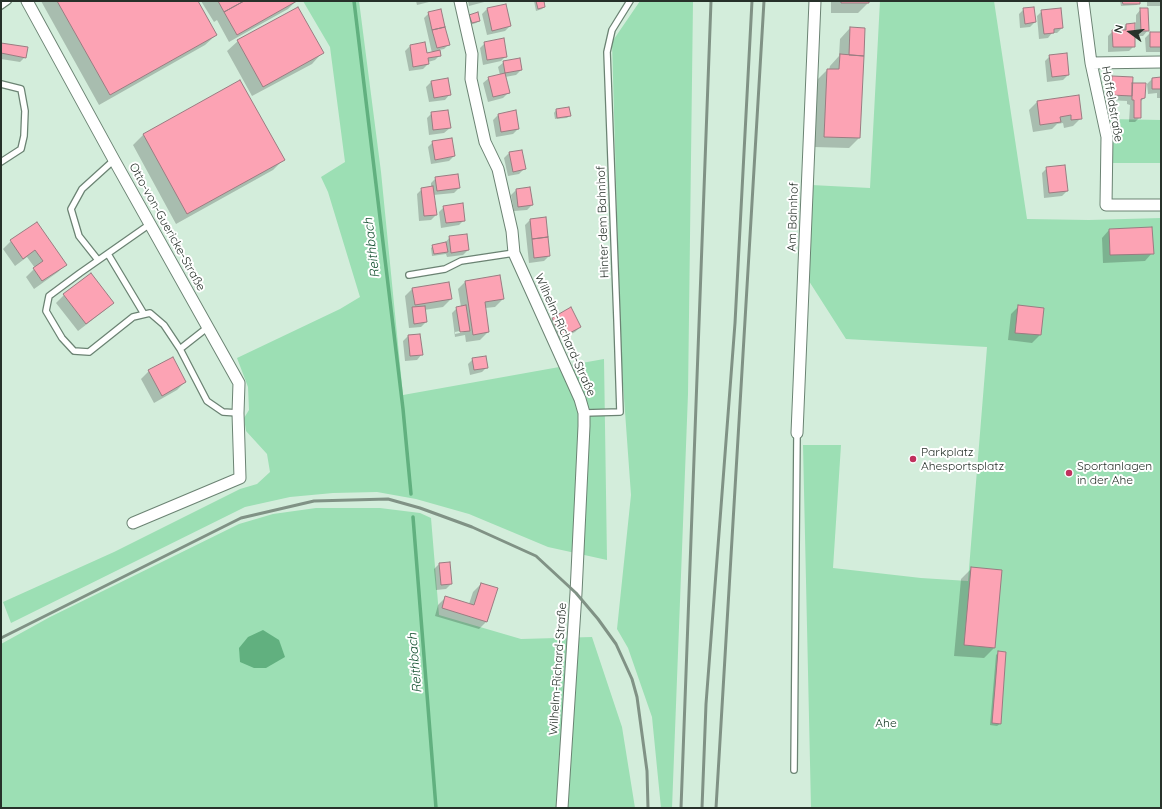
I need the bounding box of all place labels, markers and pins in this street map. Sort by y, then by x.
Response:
place label: Parkplatz Ahesportsplatz [921,445,1004,473]
marker: Parkplatz Ahesportsplatz [908,454,918,464]
place label: Sportanlagen in der Ahe [1077,459,1152,487]
marker: Sportanlagen in der Ahe [1064,468,1074,478]

